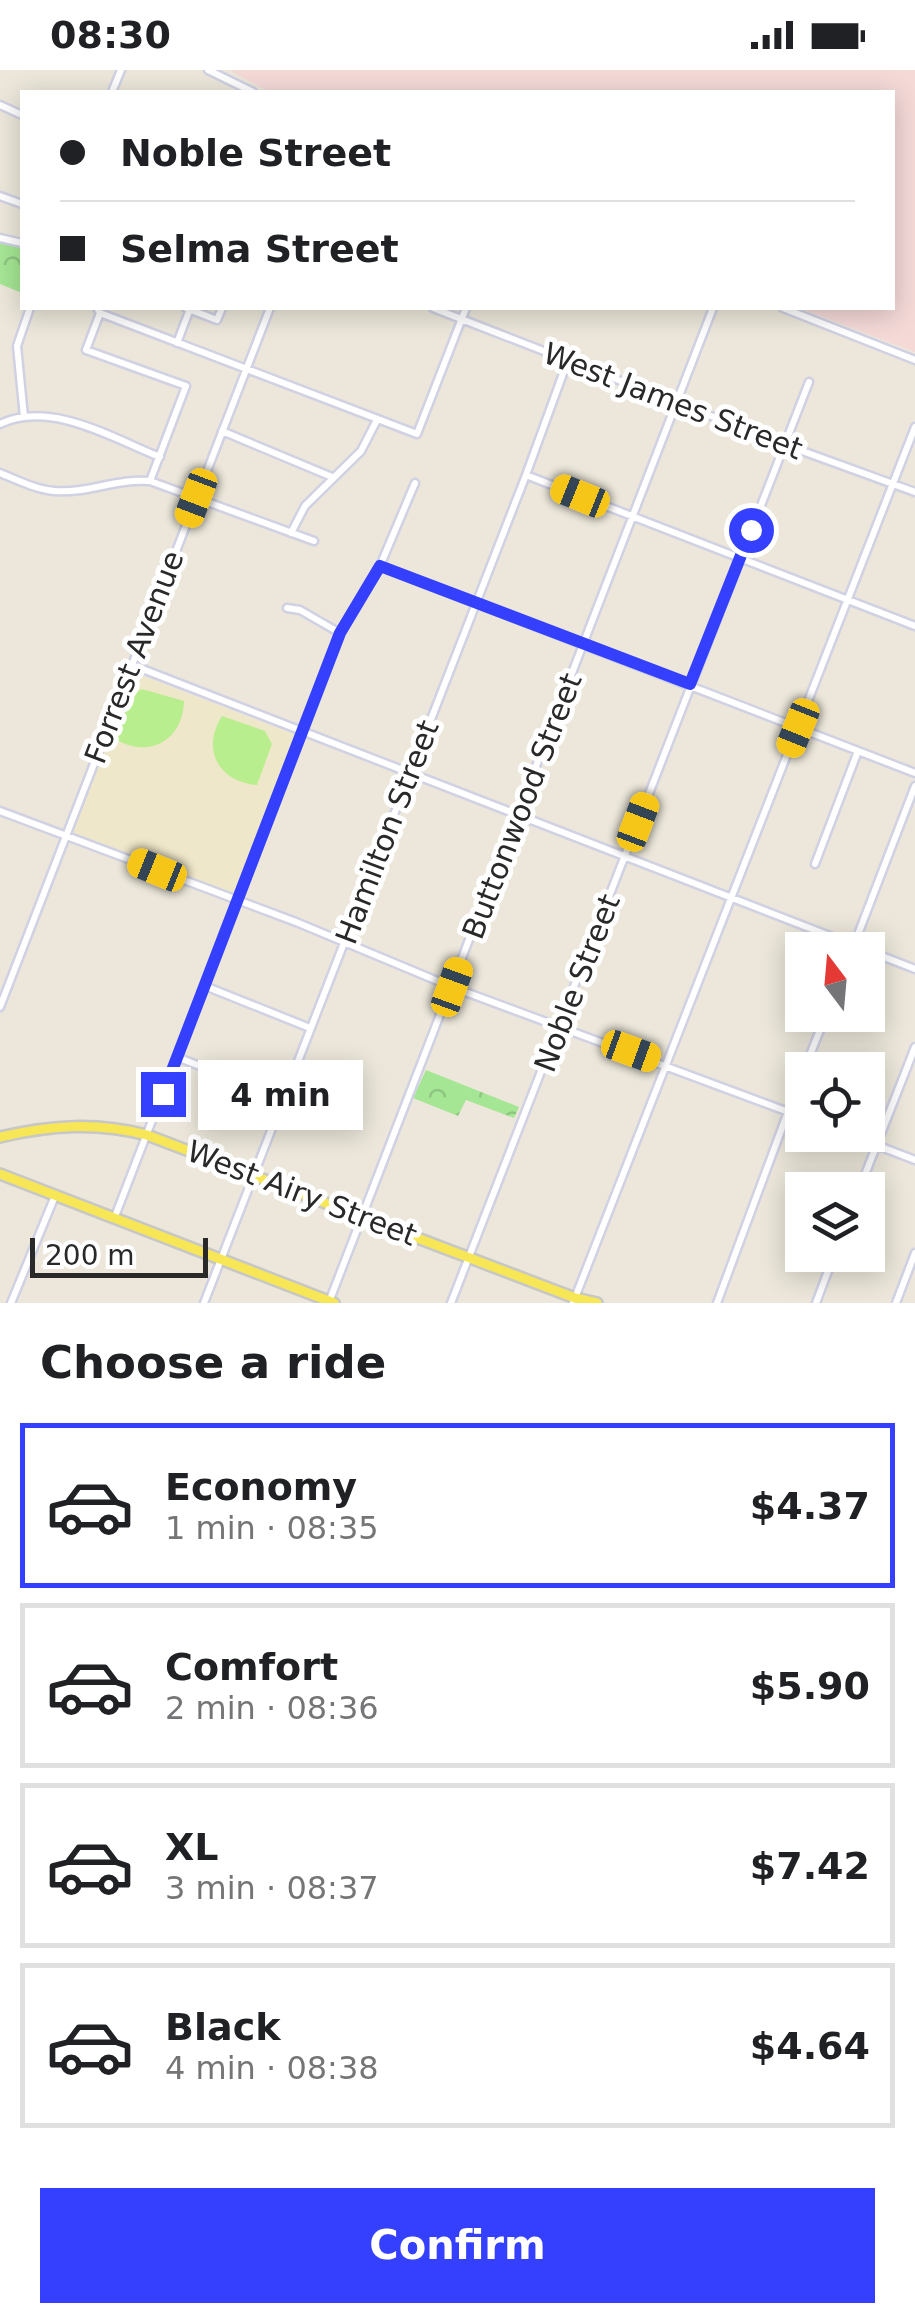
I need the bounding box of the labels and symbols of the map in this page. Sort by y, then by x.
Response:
street label: West James Street [539,335,808,467]
car [171,465,221,531]
car [547,471,613,521]
route start [729,508,774,553]
street label: Forrest Avenue [77,546,191,768]
street label: Buttonwood Street [455,668,589,944]
car [773,695,823,761]
street label: Hamilton Street [328,715,446,949]
car [613,789,663,855]
car [124,845,190,895]
street label: Noble Street [527,889,627,1077]
north arrow [785,932,885,1032]
car [428,954,476,1020]
car [598,1027,664,1075]
callout: 4 min [198,1059,363,1129]
route end [141,1072,186,1117]
street label: West Airy Street [182,1133,422,1253]
scale bar [30,1233,208,1278]

